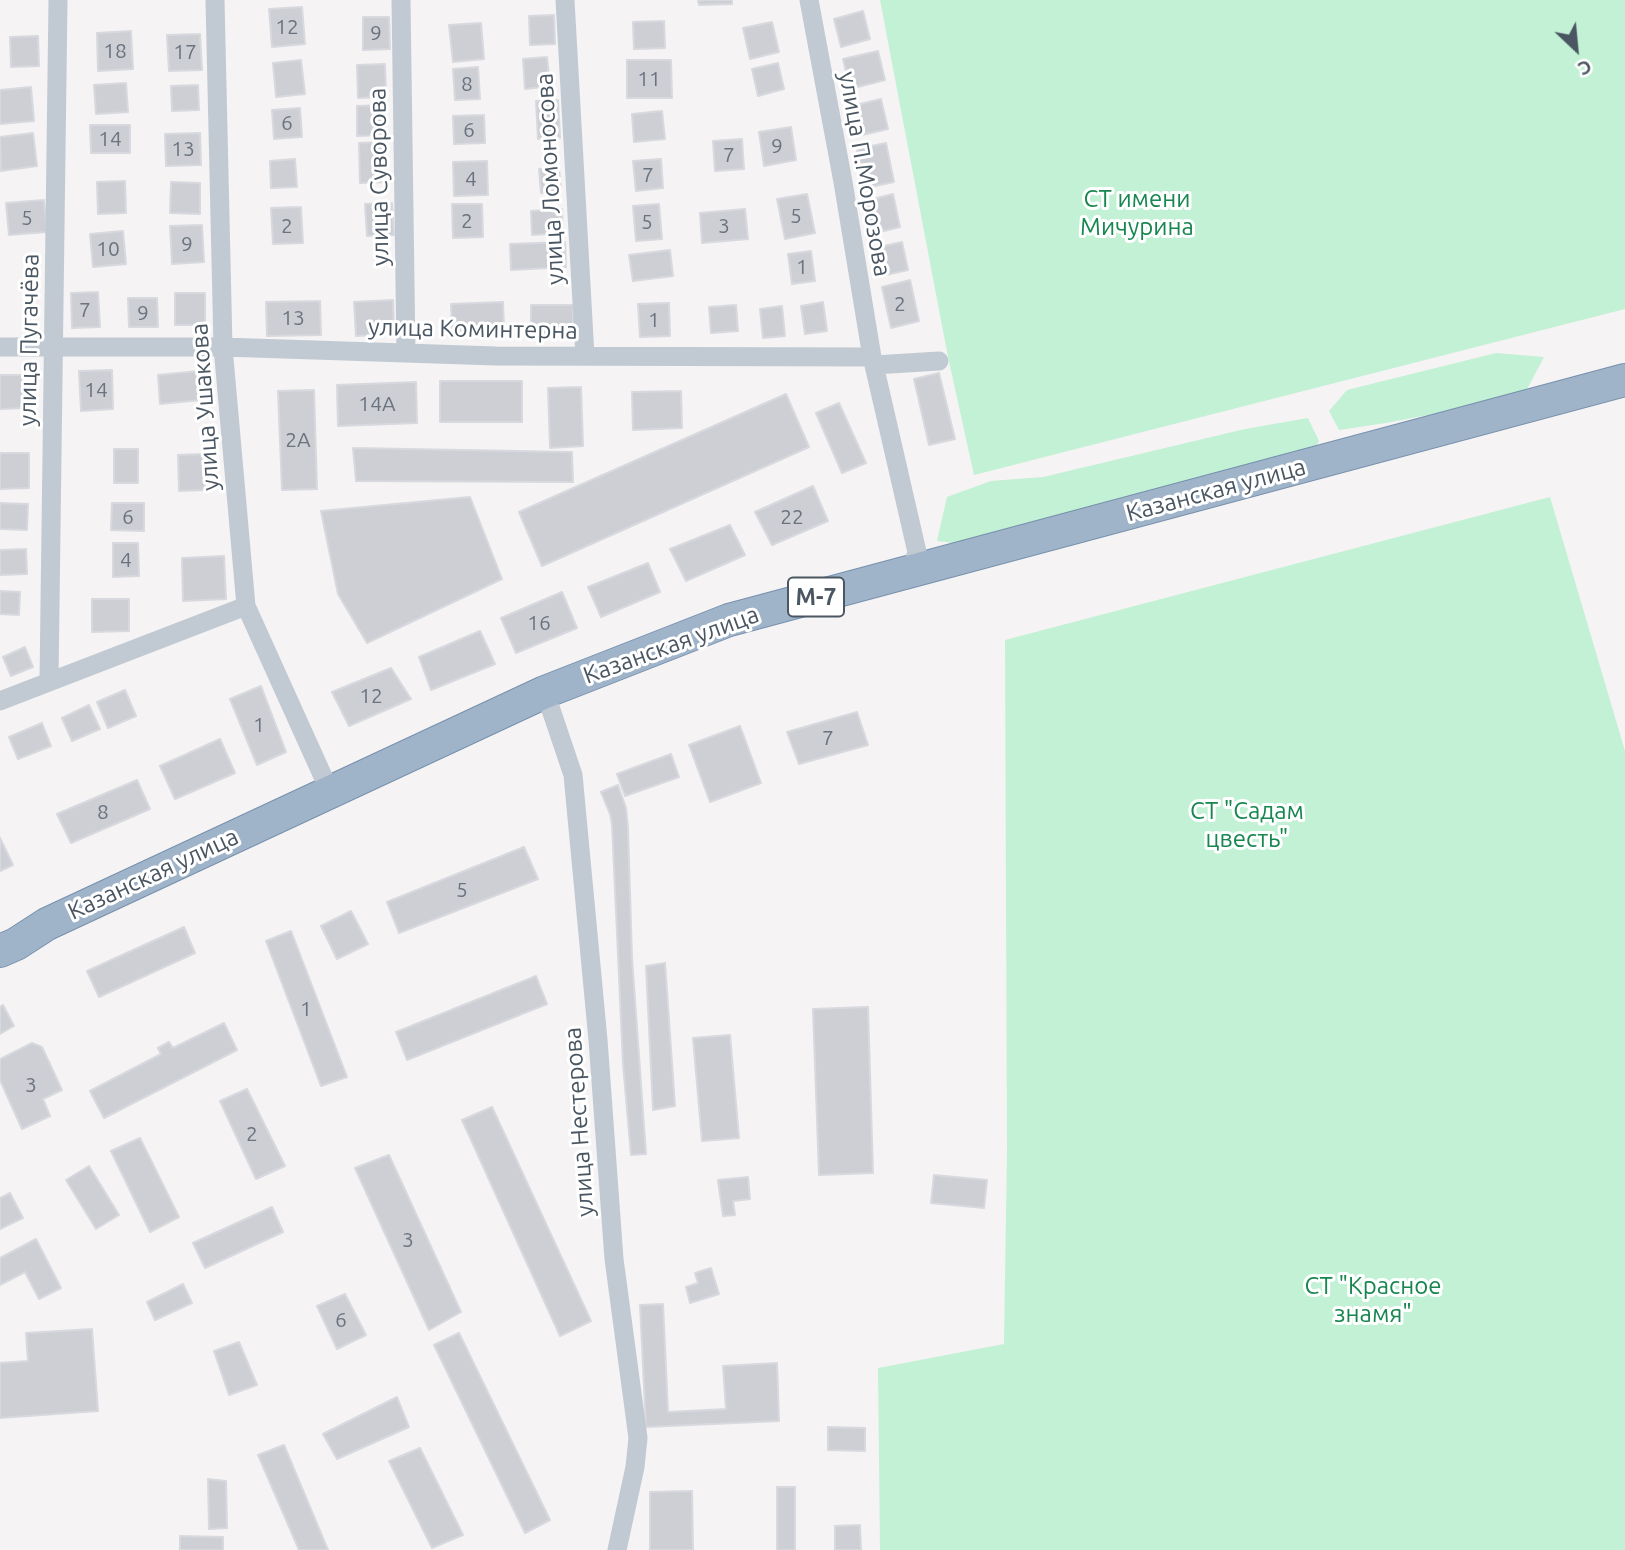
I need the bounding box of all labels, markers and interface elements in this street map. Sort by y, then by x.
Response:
house number: 12 [275,14,299,40]
north arrow [1541,14,1611,84]
house number: 9 [370,20,382,46]
house number: 18 [103,38,127,64]
house number: 17 [173,39,197,65]
text: С [1575,55,1595,80]
house number: 11 [637,66,661,92]
street label: улица П.Морозова [833,69,897,279]
house number: 8 [461,71,473,97]
street label: улица Ломоносова [530,72,570,286]
street label: улица Суворова [363,88,395,266]
house number: 6 [281,110,293,136]
house number: 6 [463,117,475,143]
house number: 14 [98,126,122,152]
house number: 9 [771,133,783,159]
house number: 13 [171,136,195,162]
house number: 7 [723,142,735,168]
house number: 7 [642,162,654,188]
house number: 4 [465,166,477,192]
park label: СТ имени Мичурина [1080,185,1194,241]
house number: 5 [790,203,802,229]
house number: 5 [21,205,33,231]
house number: 2 [461,208,473,234]
house number: 5 [641,209,653,235]
house number: 2 [281,213,293,239]
house number: 3 [718,213,730,239]
house number: 9 [181,231,193,257]
house number: 10 [96,236,120,262]
street label: улица Пугачёва [13,253,45,427]
house number: 1 [796,254,808,280]
house number: 2 [894,291,906,317]
house number: 7 [79,297,91,323]
house number: 9 [137,300,149,326]
house number: 13 [281,305,305,331]
house number: 1 [648,307,660,333]
street label: улица Коминтерна [368,313,578,345]
street label: улица Ушакова [185,322,225,492]
house number: 14 [84,377,108,403]
house number: 14А [358,391,396,417]
house number: 2А [285,427,311,453]
street label: Казанская улица [1123,452,1309,528]
house number: 6 [122,504,134,530]
house number: 22 [780,504,804,530]
house number: 4 [120,547,132,573]
road number: М-7 [788,578,844,617]
street label: Казанская улица [579,600,763,690]
house number: 16 [527,610,551,636]
house number: 12 [359,683,383,709]
house number: 1 [253,712,265,738]
house number: 7 [822,725,834,751]
park label: СТ "Садам цвесть" [1190,797,1304,853]
house number: 8 [97,799,109,825]
street label: Казанская улица [63,822,243,926]
house number: 5 [456,877,468,903]
house number: 1 [300,996,312,1022]
street label: улица Нестерова [558,1026,600,1218]
house number: 3 [25,1072,37,1098]
house number: 2 [246,1121,258,1147]
house number: 3 [402,1227,414,1253]
park label: СТ "Красное знамя" [1305,1272,1441,1328]
house number: 6 [335,1307,347,1333]

